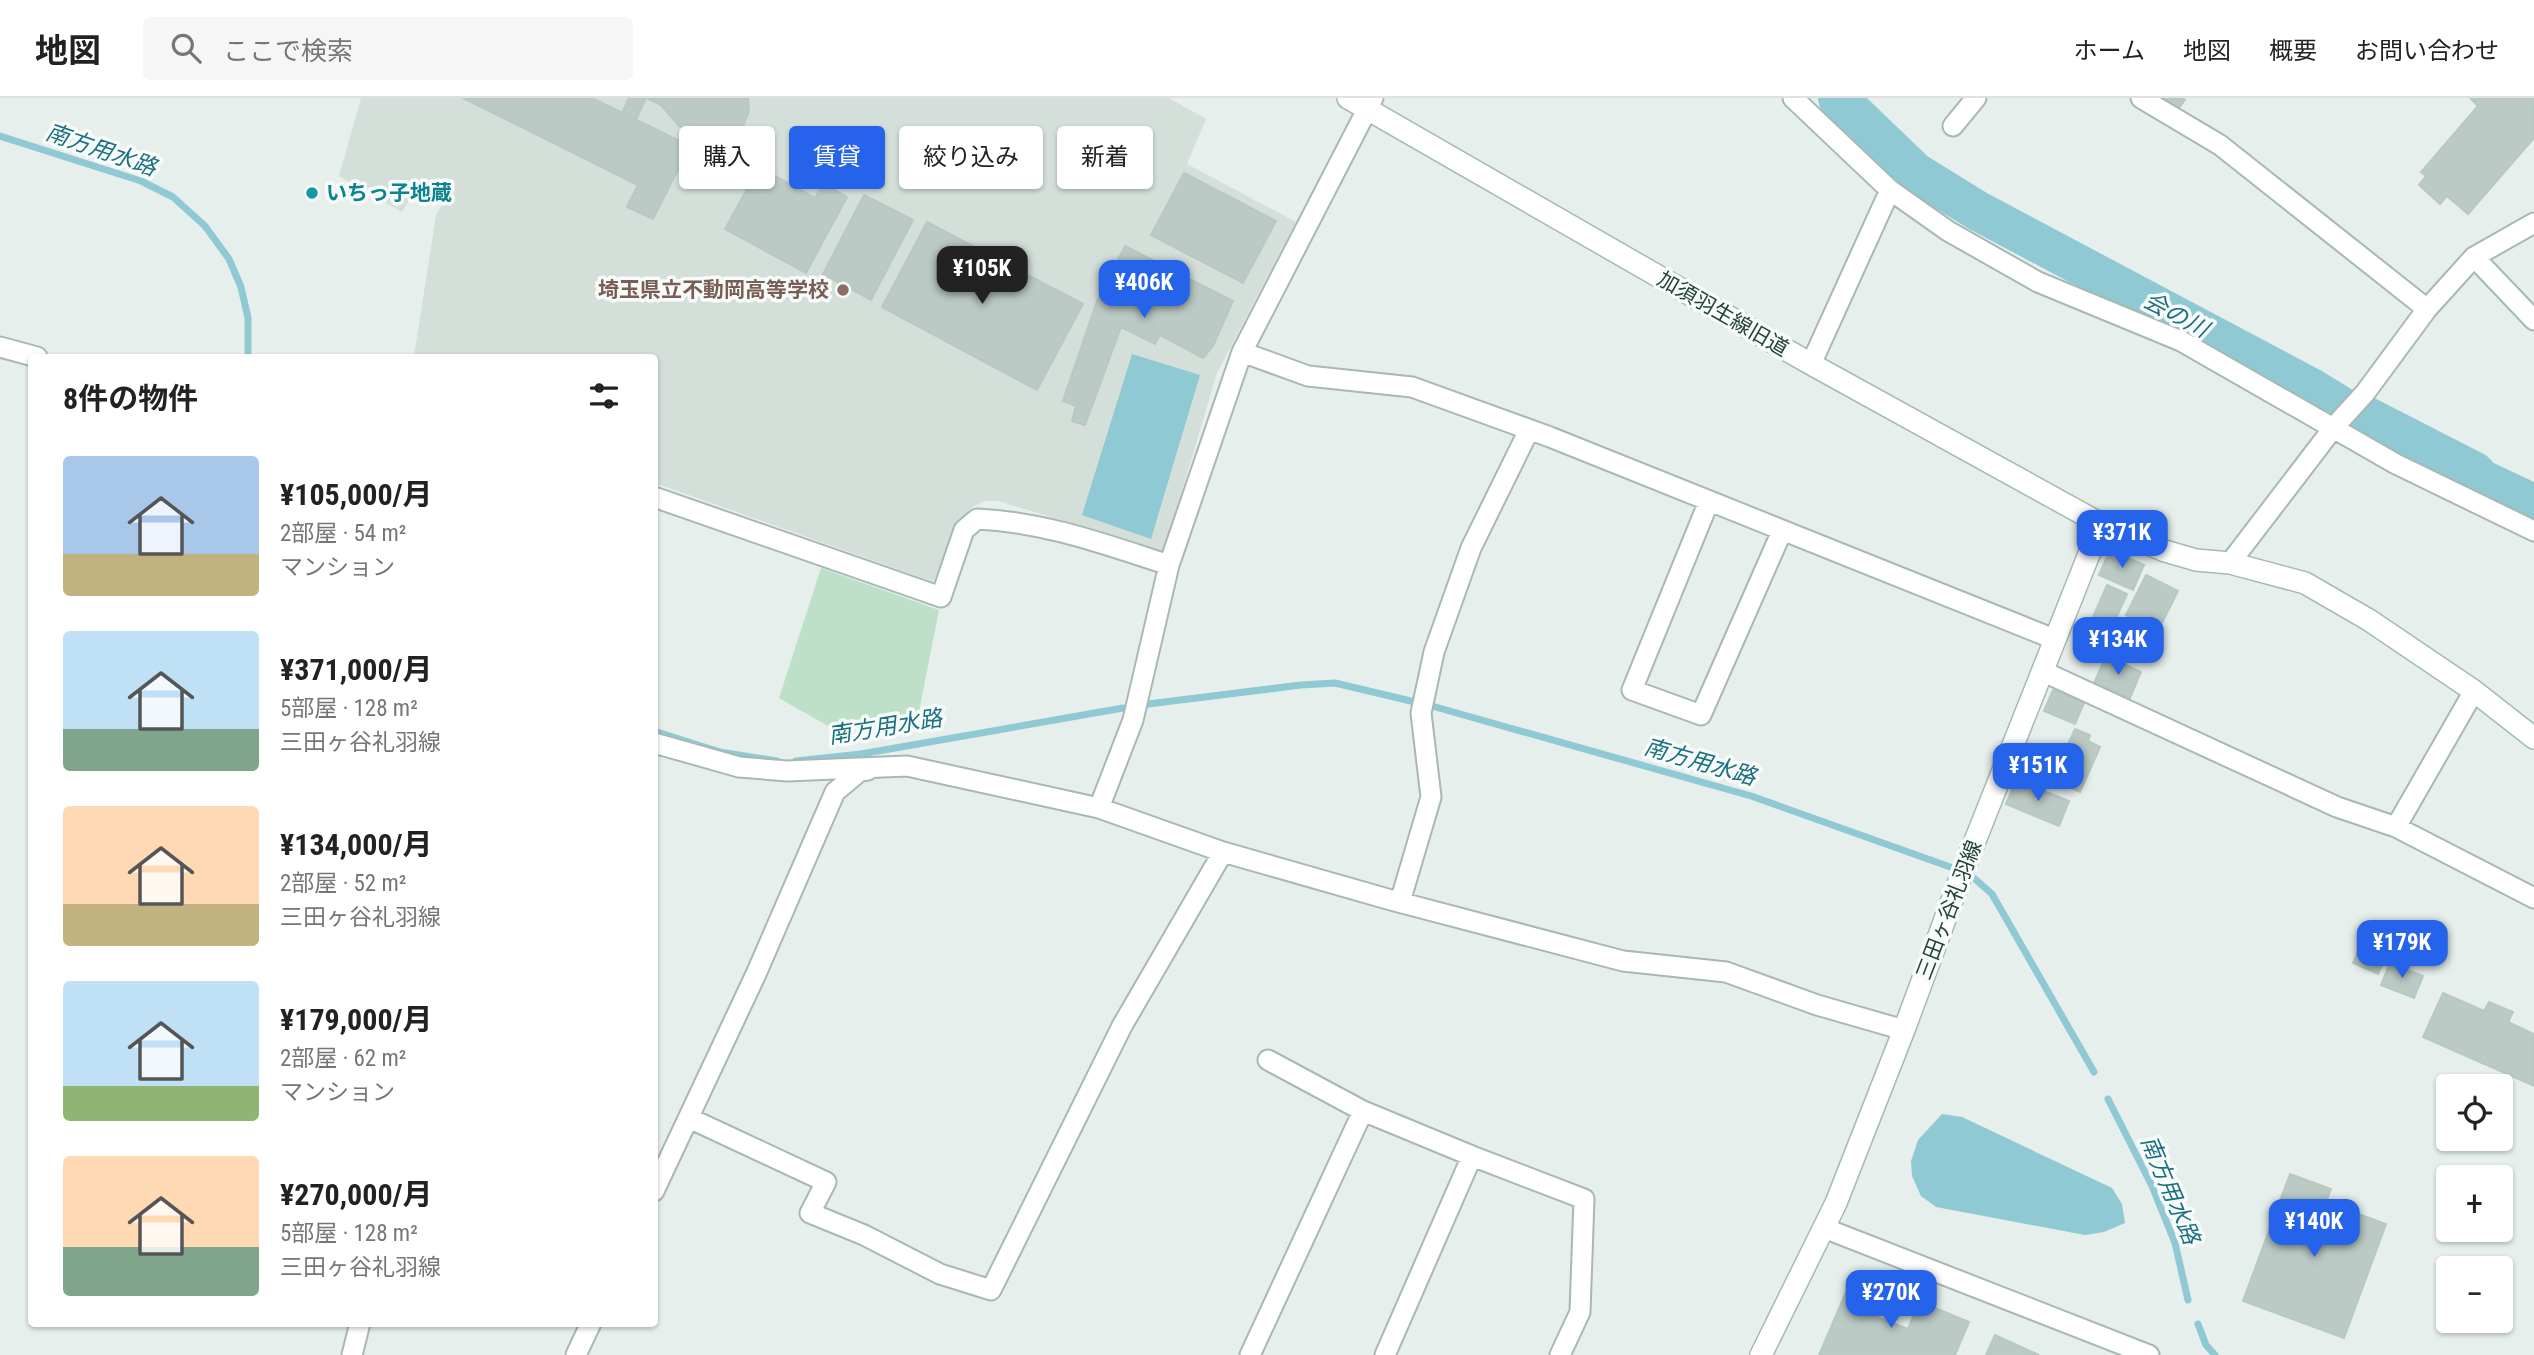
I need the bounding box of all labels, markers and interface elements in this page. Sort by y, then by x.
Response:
search box [143,17,633,80]
icon: search [167,29,205,67]
text: 地図 [35,31,101,70]
text: ここで検索 [223,36,353,66]
text: ホーム [2074,37,2145,65]
text: 地図 [2183,37,2231,65]
text: 概要 [2269,37,2317,65]
text: お問い合わせ [2355,37,2499,65]
water label: 南方用水路 [42,119,162,182]
chip: 購入 [679,126,775,189]
chip: 賃貸 [789,126,885,189]
chip: 絞り込み [899,126,1043,189]
chip: 新着 [1057,126,1153,189]
place label: いちっ子地蔵 [326,181,452,205]
marker: いちっ子地蔵 [304,185,320,201]
pin: ¥105K [933,246,1031,306]
text: ¥105K [953,255,1011,282]
pin: ¥406K [1095,260,1193,320]
street label: 加須羽生線旧道 [1653,267,1793,361]
text: ¥406K [1115,269,1173,296]
place label: 埼玉県立不動岡高等学校 [598,278,829,302]
marker: 埼玉県立不動岡高等学校 [835,282,851,298]
water label: 会の川 [2139,287,2215,345]
icon: filters [585,377,623,415]
text: 8件の物件 [63,381,198,416]
text: ¥105,000/月 [280,477,433,512]
icon: home [119,484,203,568]
pin: ¥371K [2073,510,2171,570]
text: ¥371K [2093,519,2151,546]
text: 2部屋 · 54 m² [280,520,406,547]
text: マンション [280,554,395,581]
pin: ¥134K [2069,618,2167,677]
text: ¥134K [2089,626,2147,653]
text: ¥371,000/月 [280,652,433,687]
icon: home [119,659,203,743]
text: 5部屋 · 128 m² [280,695,418,722]
water label: 南方用水路 [826,704,946,749]
text: 三田ヶ谷礼羽線 [280,729,441,756]
water label: 南方用水路 [1641,733,1761,791]
pin: ¥151K [1989,744,2087,803]
text: ¥151K [2009,752,2067,779]
text: ¥134,000/月 [280,827,433,862]
icon: home [119,834,203,918]
street label: 三田ヶ谷礼羽線 [1911,837,1987,983]
text: 2部屋 · 52 m² [280,870,406,897]
text: 三田ヶ谷礼羽線 [280,904,441,931]
pin: ¥179K [2353,920,2451,980]
text: ¥179K [2373,929,2431,956]
text: ¥179,000/月 [280,1002,433,1037]
icon: home [119,1009,203,1093]
text: 2部屋 · 62 m² [280,1045,406,1072]
map controls [2436,1074,2513,1333]
button: locate [2436,1074,2513,1151]
text: マンション [280,1079,395,1106]
water label: 南方用水路 [2135,1132,2206,1250]
button: + [2436,1165,2513,1242]
text: ¥270,000/月 [280,1177,433,1212]
icon: home [119,1184,203,1268]
pin: ¥140K [2265,1200,2363,1259]
text: ¥140K [2285,1208,2343,1235]
text: 5部屋 · 128 m² [280,1220,418,1247]
text: 三田ヶ谷礼羽線 [280,1254,441,1281]
button: − [2436,1256,2513,1333]
pin: ¥270K [1842,1270,1940,1330]
text: ¥270K [1862,1279,1920,1306]

